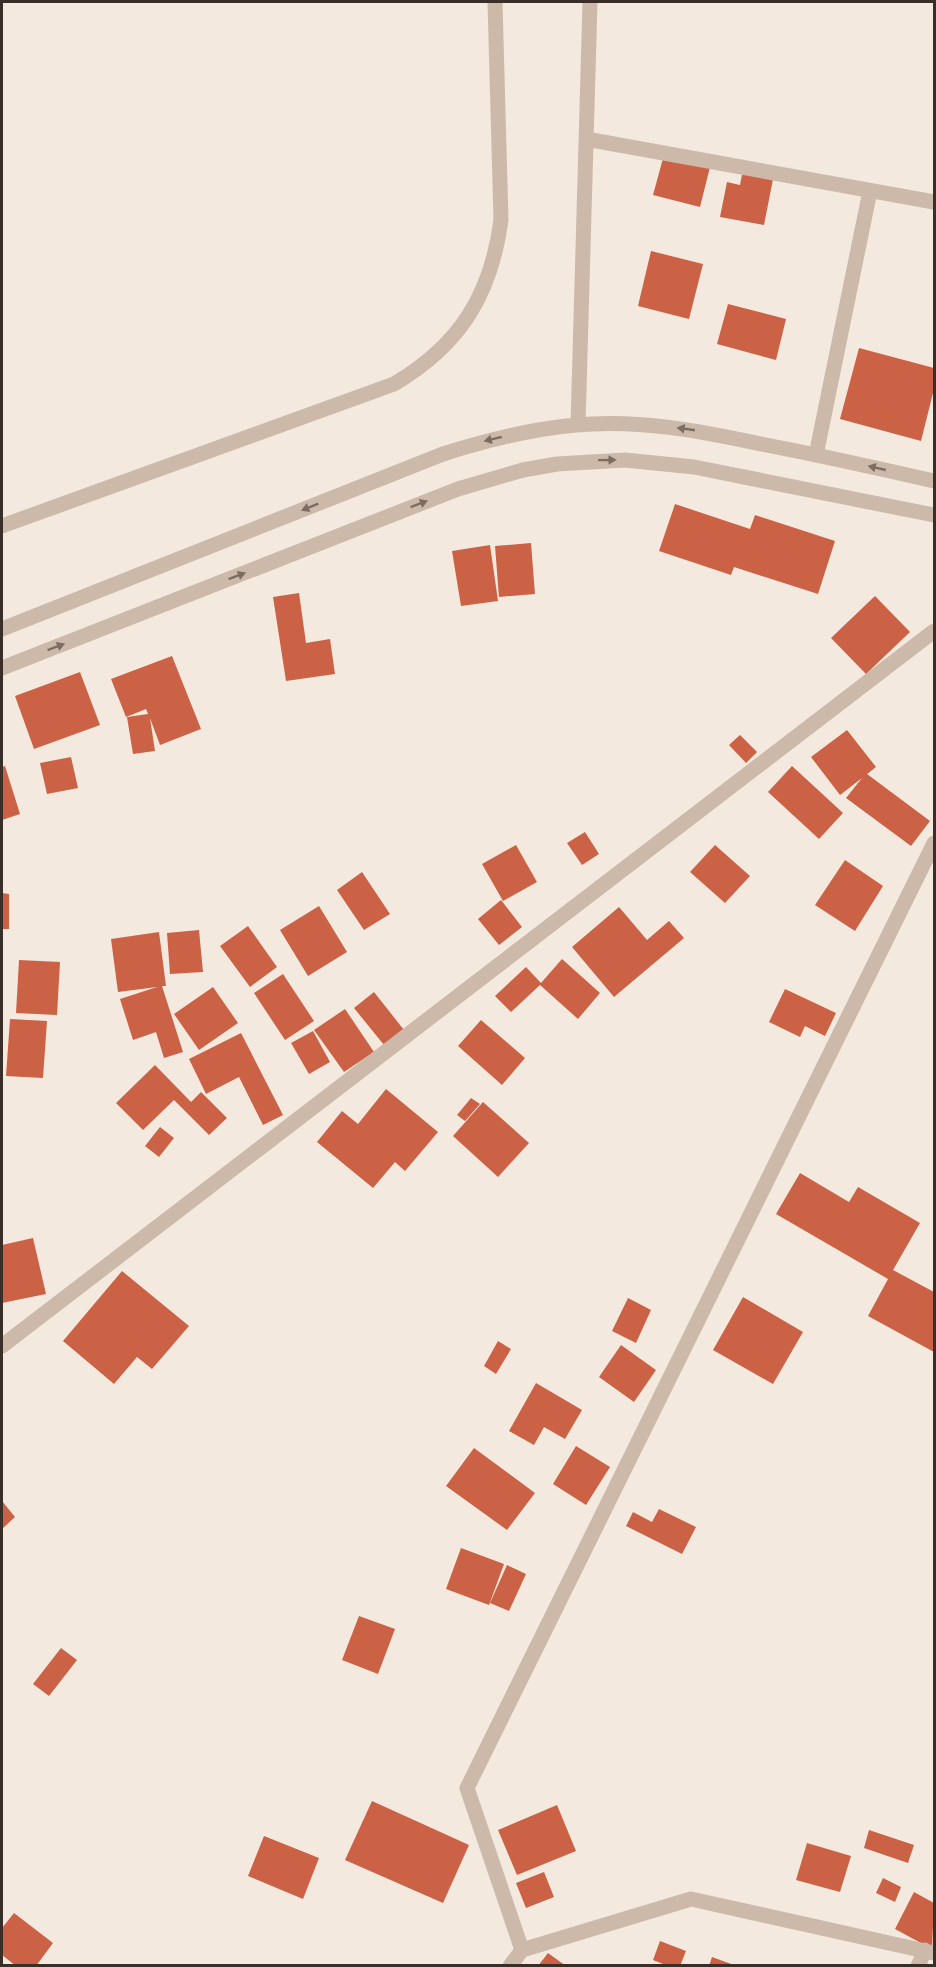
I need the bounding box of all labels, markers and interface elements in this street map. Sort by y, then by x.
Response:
one-way arrow [677,425,696,434]
one-way arrow [484,435,502,444]
one-way arrow [598,456,617,465]
one-way arrow [868,463,887,472]
one-way arrow [410,499,428,509]
one-way arrow [301,502,319,512]
one-way arrow [229,571,247,581]
one-way arrow [47,642,65,651]

